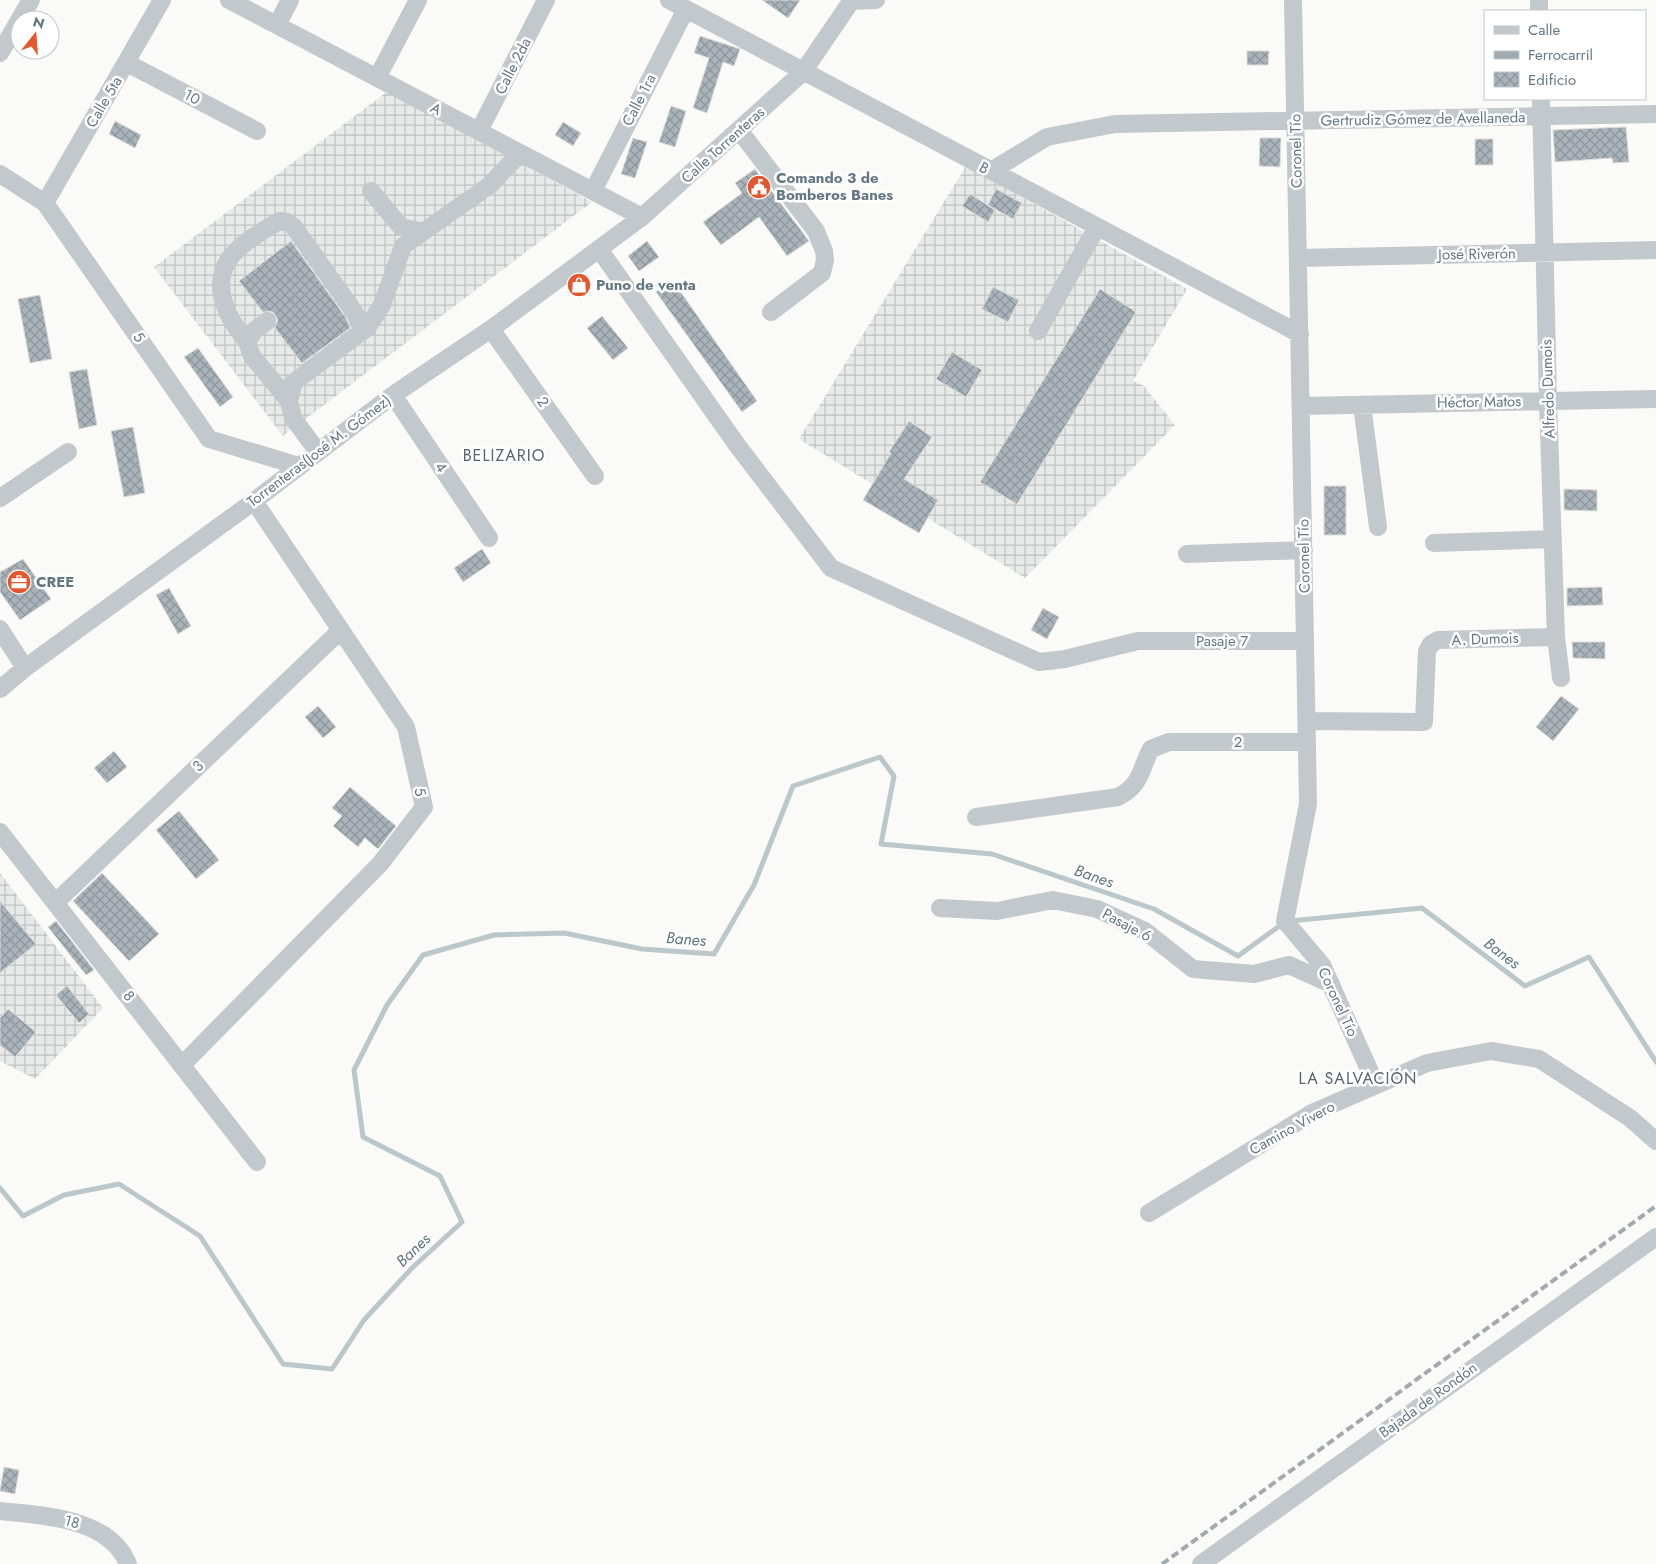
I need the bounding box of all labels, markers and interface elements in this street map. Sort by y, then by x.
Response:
north arrow [10,10,60,60]
legend [1484,10,1646,100]
text: N [31,11,47,34]
text: Calle [1528,19,1560,41]
street label: Calle 2da [489,34,537,98]
text: Ferrocarril [1528,44,1593,66]
text: Edificio [1528,69,1576,91]
street label: Calle 1ra [617,70,661,130]
street label: Calle 5ta [81,72,127,132]
street label: 10 [180,84,204,110]
street label: A [426,97,446,121]
street label: Calle Torrenteras [676,101,770,189]
street label: Gertrudiz Gómez de Avellaneda [1320,106,1526,132]
street label: Coronel Tío [1284,114,1308,188]
street label: B [975,156,993,180]
place label: Comando 3 de Bomberos Banes [776,167,893,206]
public building icon: Comando 3 de Bomberos Banes [746,174,772,200]
street label: José Riverón [1436,242,1516,266]
shop icon: Puno de venta [566,272,592,298]
place label: Puno de venta [596,274,696,296]
street label: 5 [128,327,150,347]
street label: Alfredo Dumois [1535,339,1561,439]
street label: Torrenteras(José M. Gómez) [242,389,396,513]
street label: Héctor Matos [1437,390,1521,414]
street label: 2 [532,392,554,412]
district label: BELIZARIO [463,444,545,467]
street label: 4 [429,457,453,477]
street label: Coronel Tío [1292,519,1316,593]
office icon: CREE [6,569,32,595]
place label: CREE [36,571,74,593]
street label: A. Dumois [1451,627,1519,651]
street label: Pasaje 7 [1196,630,1248,652]
street label: 2 [1234,731,1242,753]
street label: 3 [187,755,209,777]
street label: 5 [408,785,432,799]
water label: Banes [1071,859,1117,894]
street label: Pasaje 6 [1098,903,1156,947]
water label: Banes [665,926,707,952]
water label: Banes [1479,932,1525,975]
street label: Coronel Tío [1312,964,1364,1040]
street label: 8 [118,986,140,1006]
district label: LA SALVACIÓN [1299,1067,1417,1090]
street label: Camino Vivero [1245,1095,1339,1161]
water label: Banes [391,1227,436,1272]
street label: Bajada de Rondón [1374,1357,1482,1443]
street label: 18 [62,1509,82,1535]

